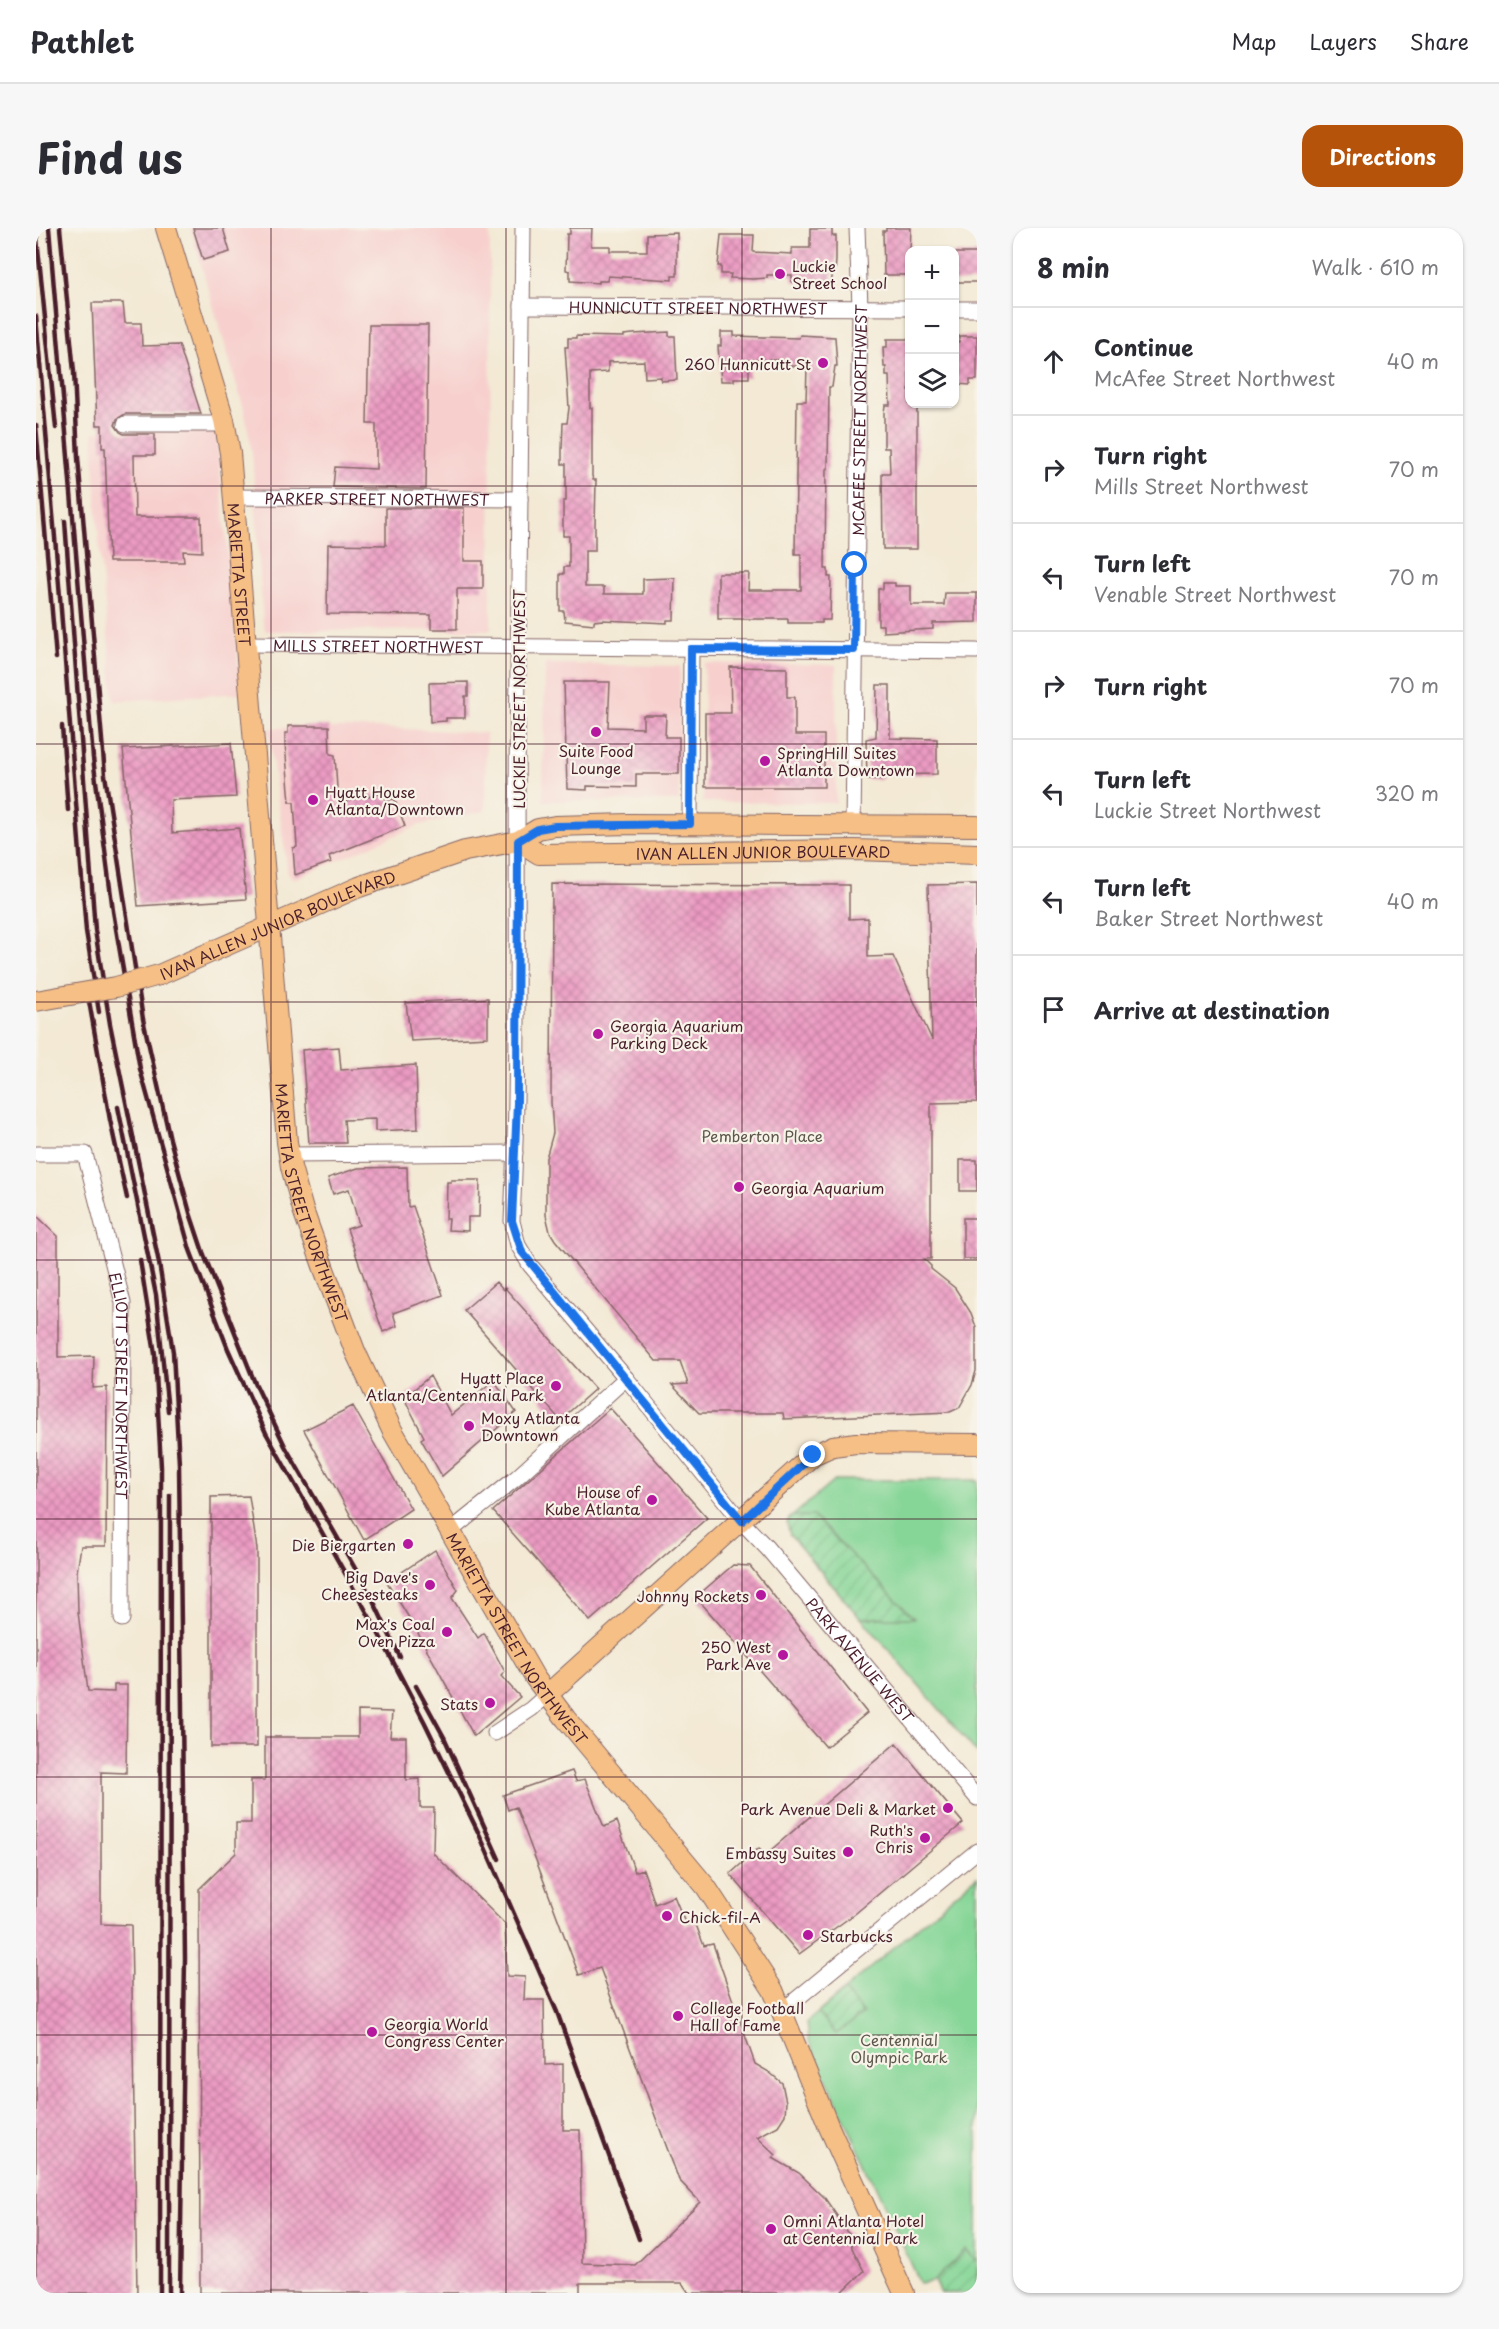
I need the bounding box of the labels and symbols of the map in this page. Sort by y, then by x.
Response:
place label: Luckie Street School [792,254,887,294]
marker: Luckie Street School [773,267,787,281]
street label: HUNNICUTT STREET NORTHWEST [569,295,828,319]
street label: MCAFEE STREET NORTHWEST [845,304,872,536]
place label: 260 Hunnicutt St [684,352,811,375]
marker: 260 Hunnicutt St [816,356,830,370]
street label: PARKER STREET NORTHWEST [264,486,490,510]
street label: MARIETTA STREET [223,502,258,648]
route start [841,551,867,577]
street label: LUCKIE STREET NORTHWEST [507,588,530,809]
street label: MILLS STREET NORTHWEST [273,633,484,658]
marker: Suite Food Lounge [589,725,603,739]
place label: Suite Food Lounge [558,739,634,779]
place label: SpringHill Suites Atlanta Downtown [777,741,915,781]
marker: SpringHill Suites Atlanta Downtown [758,754,772,768]
place label: Hyatt House Atlanta/Downtown [325,780,464,820]
marker: Hyatt House Atlanta/Downtown [306,793,320,807]
street label: IVAN ALLEN JUNIOR BOULEVARD [636,838,891,864]
street label: IVAN ALLEN JUNIOR BOULEVARD [156,864,398,985]
place label: Georgia Aquarium Parking Deck [610,1014,743,1054]
marker: Georgia Aquarium Parking Deck [591,1027,605,1041]
street label: MARIETTA STREET NORTHWEST [271,1082,355,1326]
park label: Pemberton Place [701,1124,823,1147]
place label: Georgia Aquarium [751,1176,884,1199]
marker: Georgia Aquarium [732,1180,746,1194]
street label: ELLIOTT STREET NORTHWEST [104,1269,135,1500]
place label: Hyatt Place Atlanta/Centennial Park [366,1366,544,1406]
marker: Hyatt Place Atlanta/Centennial Park [549,1379,563,1393]
place label: Moxy Atlanta Downtown [481,1406,580,1446]
marker: Moxy Atlanta Downtown [462,1419,476,1433]
route end [799,1441,825,1467]
place label: House of Kube Atlanta [545,1480,641,1520]
marker: House of Kube Atlanta [645,1493,659,1507]
street label: MARIETTA STREET NORTHWEST [442,1528,594,1749]
place label: Die Biergarten [292,1533,396,1556]
marker: Die Biergarten [401,1537,415,1551]
place label: Big Dave's Cheesesteaks [321,1565,418,1605]
marker: Big Dave's Cheesesteaks [423,1578,437,1592]
place label: Johnny Rockets [636,1584,749,1607]
marker: Johnny Rockets [754,1588,768,1602]
street label: PARK AVENUE WEST [801,1592,920,1728]
place label: Max's Coal Oven Pizza [355,1612,436,1652]
marker: Max's Coal Oven Pizza [440,1625,454,1639]
place label: 250 West Park Ave [701,1635,771,1675]
marker: 250 West Park Ave [776,1648,790,1662]
place label: Stats [440,1692,478,1715]
marker: Stats [483,1696,497,1710]
place label: Park Avenue Deli & Market [740,1797,936,1820]
marker: Park Avenue Deli & Market [941,1801,955,1815]
place label: Ruth's Chris [869,1818,913,1858]
marker: Ruth's Chris [918,1831,932,1845]
place label: Embassy Suites [726,1841,836,1864]
marker: Embassy Suites [841,1845,855,1859]
place label: Chick-fil-A [679,1905,761,1928]
marker: Chick-fil-A [660,1909,674,1923]
place label: Starbucks [820,1924,893,1947]
marker: Starbucks [801,1928,815,1942]
place label: College Football Hall of Fame [690,1996,804,2036]
marker: College Football Hall of Fame [671,2009,685,2023]
place label: Georgia World Congress Center [384,2012,504,2052]
marker: Georgia World Congress Center [365,2025,379,2039]
park label: Centennial Olympic Park [850,2028,948,2068]
place label: Omni Atlanta Hotel at Centennial Park [783,2209,924,2249]
marker: Omni Atlanta Hotel at Centennial Park [764,2222,778,2236]

